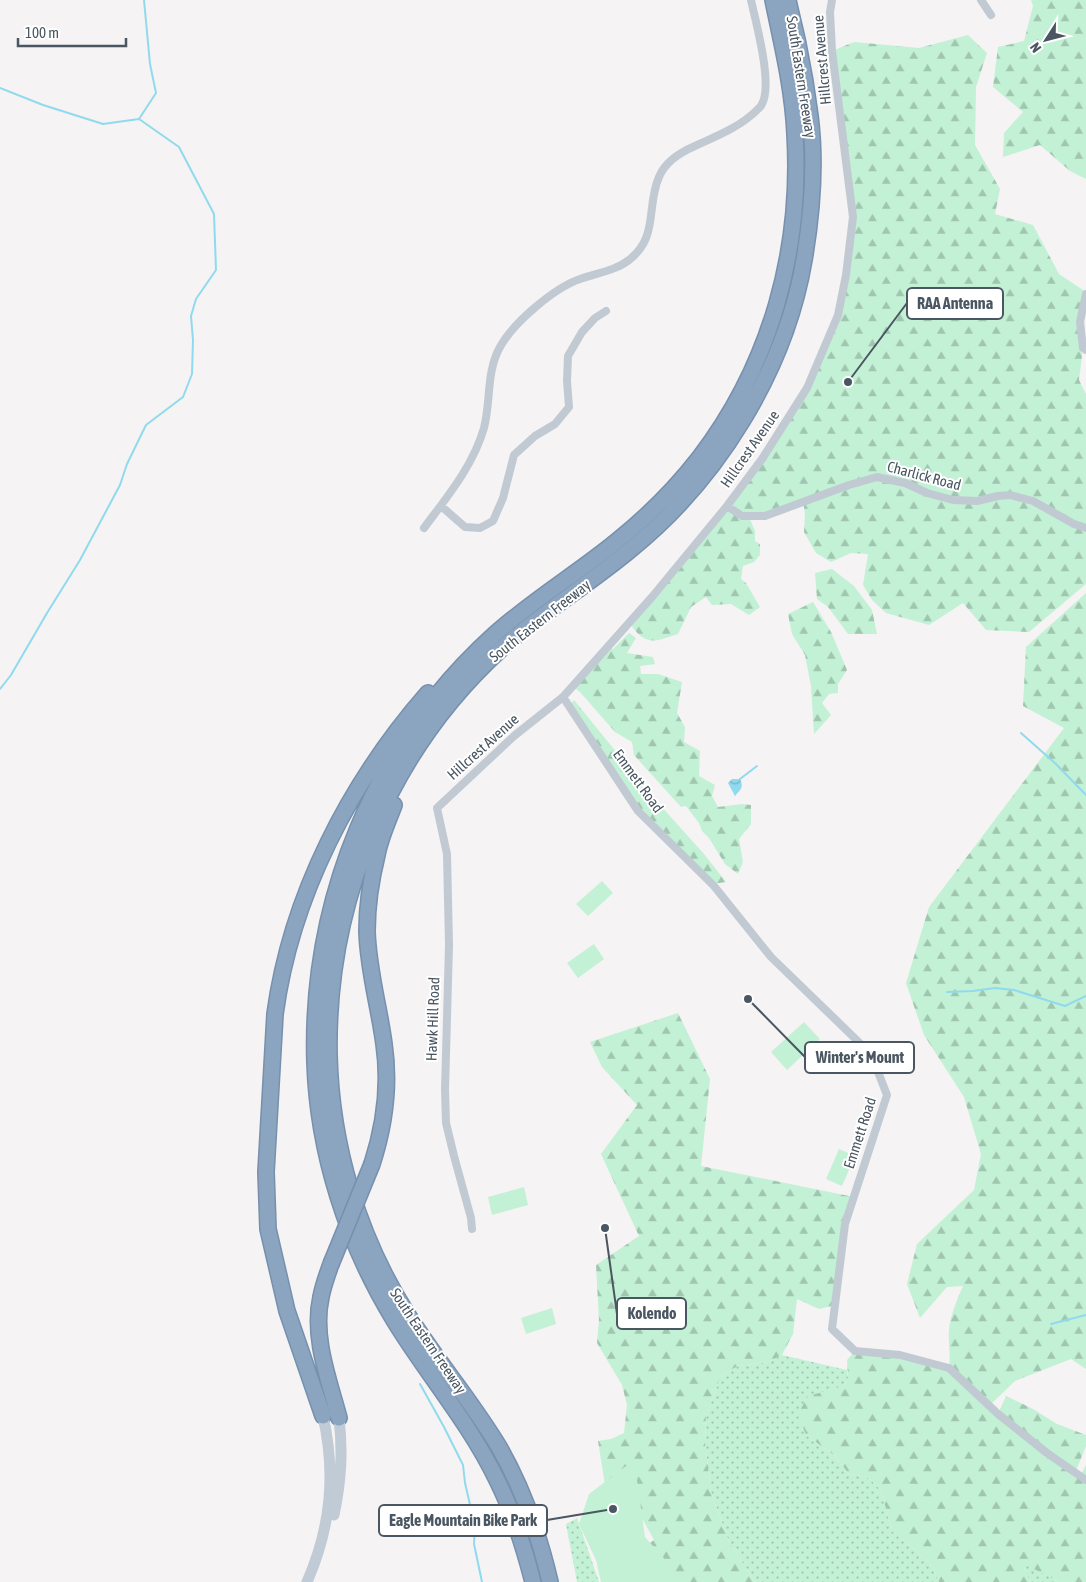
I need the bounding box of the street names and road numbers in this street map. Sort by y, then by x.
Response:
street label: Hillcrest Avenue [809,14,834,106]
street label: South Eastern Freeway [783,15,820,139]
street label: Hillcrest Avenue [717,407,782,490]
street label: Charlick Road [885,458,963,494]
street label: South Eastern Freeway [486,576,593,665]
street label: Hillcrest Avenue [444,710,522,783]
street label: Emmett Road [610,746,667,816]
street label: Hawk Hill Road [423,977,442,1061]
street label: Emmett Road [840,1095,879,1171]
street label: South Eastern Freeway [387,1285,470,1397]

